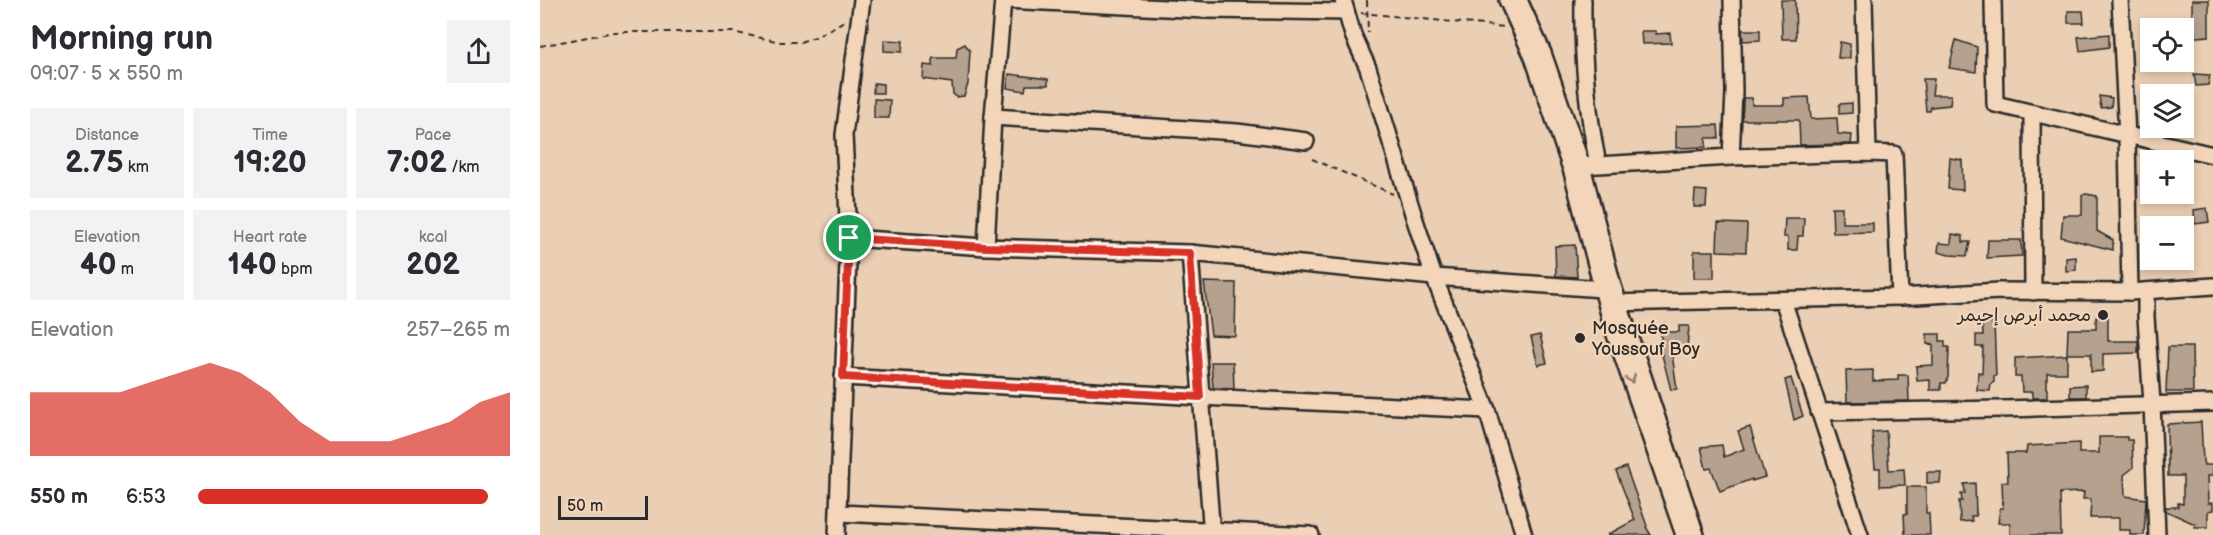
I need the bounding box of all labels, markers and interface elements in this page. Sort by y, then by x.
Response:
map controls [2140,18,2194,270]
button: locate [2140,18,2194,72]
text: Morning run [30,19,213,59]
button: share [447,20,510,83]
text: 09:07 · 5 × 550 m [30,62,183,86]
button: layers [2140,84,2194,138]
text: Distance [75,126,139,145]
text: Time [252,126,288,145]
text: Pace [415,126,451,145]
text: 2.75 [65,145,124,181]
text: 19:20 [233,145,307,181]
text: 7:02 [386,145,447,181]
button: + [2140,150,2194,204]
text: km [124,158,149,177]
text: /km [447,158,480,177]
pin [823,212,874,263]
button: − [2140,216,2194,270]
icon: arrive [832,221,865,254]
text: Elevation [74,228,140,247]
text: Heart rate [233,228,307,247]
text: kcal [419,228,447,247]
text: 40 [80,247,116,283]
text: 140 [228,247,277,283]
text: 202 [406,247,460,283]
text: m [116,260,134,279]
text: bpm [277,260,312,279]
place label: محمد أبرص إحيمر [1956,305,2091,326]
marker: محمد أبرص إحيمر [2096,308,2110,322]
text: Elevation [30,318,113,342]
text: 257–265 m [406,318,510,342]
place label: Mosquée Youssouf Boy [1591,318,1701,360]
marker: Mosquée Youssouf Boy [1573,331,1587,345]
one-way arrow [1623,373,1636,384]
text: 550 m [30,485,88,509]
text: 6:53 [126,485,166,509]
scale bar [558,493,648,520]
text: 50 m [567,497,603,516]

